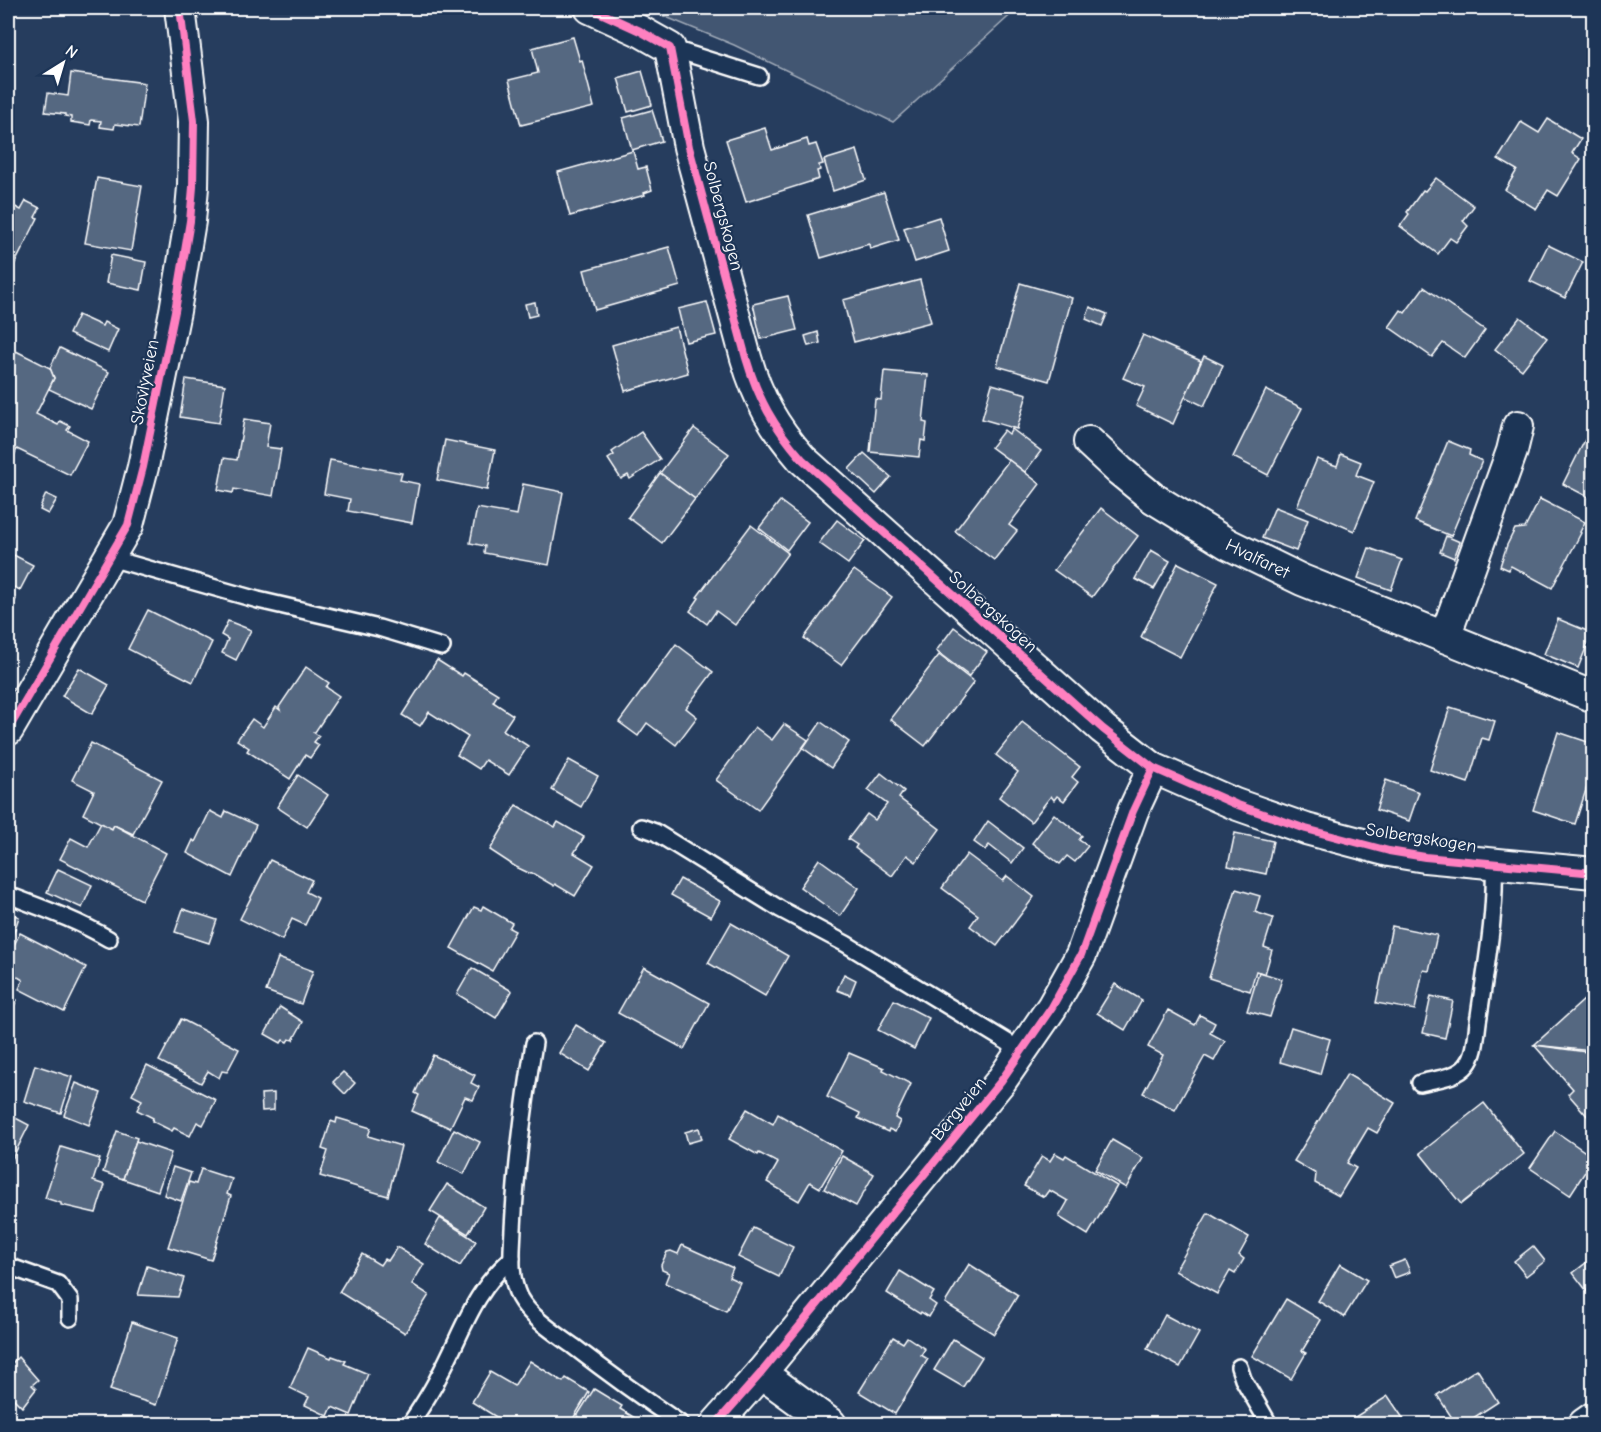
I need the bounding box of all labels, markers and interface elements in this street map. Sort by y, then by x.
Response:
north arrow [33,33,93,93]
text: N [62,41,81,62]
street label: Solbergskogen [698,159,748,273]
street label: Skovlyveien [126,338,164,426]
street label: Hvalfaret [1222,534,1294,583]
street label: Solbergskogen [944,567,1042,657]
street label: Solbergskogen [1364,819,1478,857]
street label: Bergveien [927,1073,991,1145]

